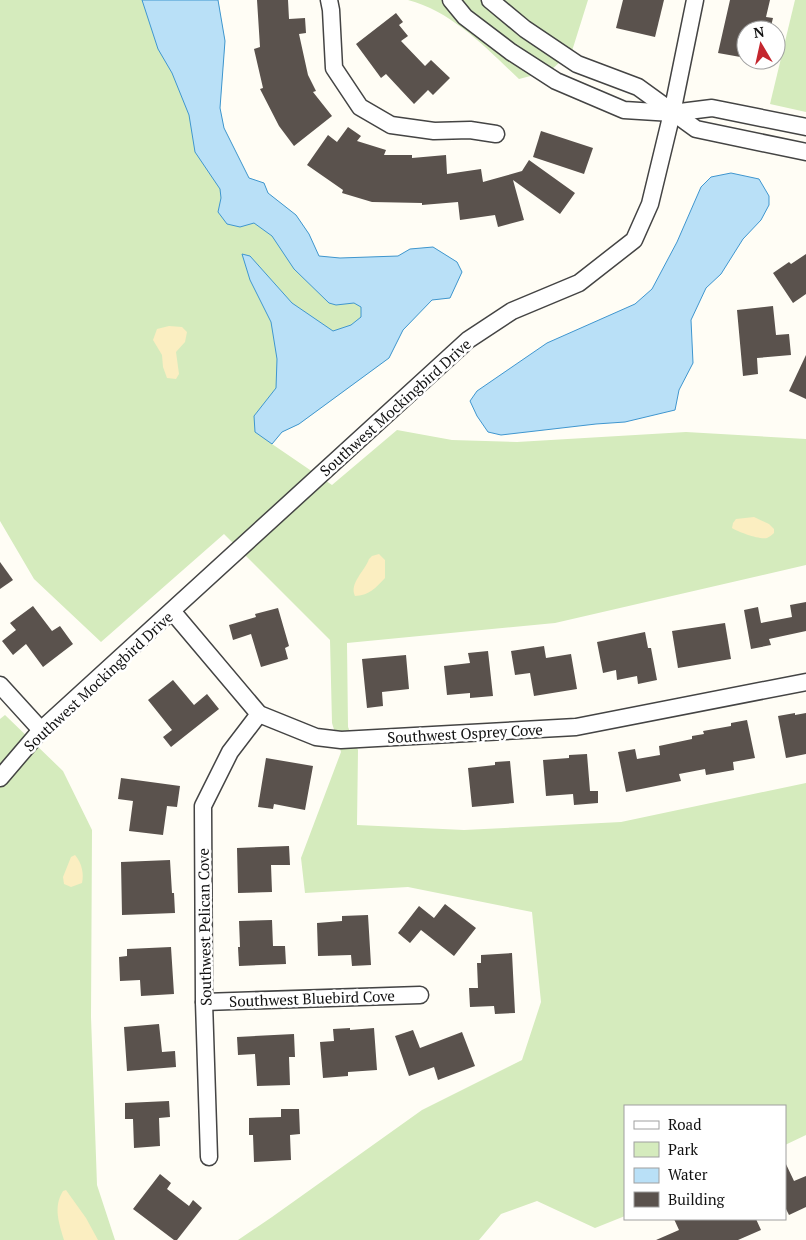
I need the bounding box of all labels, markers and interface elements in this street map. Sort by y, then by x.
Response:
north arrow [736,20,786,70]
text: N [752,21,766,42]
street label: Southwest Mockingbird Drive [315,334,475,480]
street label: Southwest Mockingbird Drive [19,607,177,755]
street label: Southwest Osprey Cove [387,719,543,747]
street label: Southwest Pelican Cove [193,848,215,1006]
street label: Southwest Bluebird Cove [229,985,395,1011]
legend [624,1105,786,1220]
text: Road [668,1114,701,1134]
text: Park [668,1139,698,1159]
text: Water [668,1164,708,1184]
text: Building [668,1189,726,1209]

